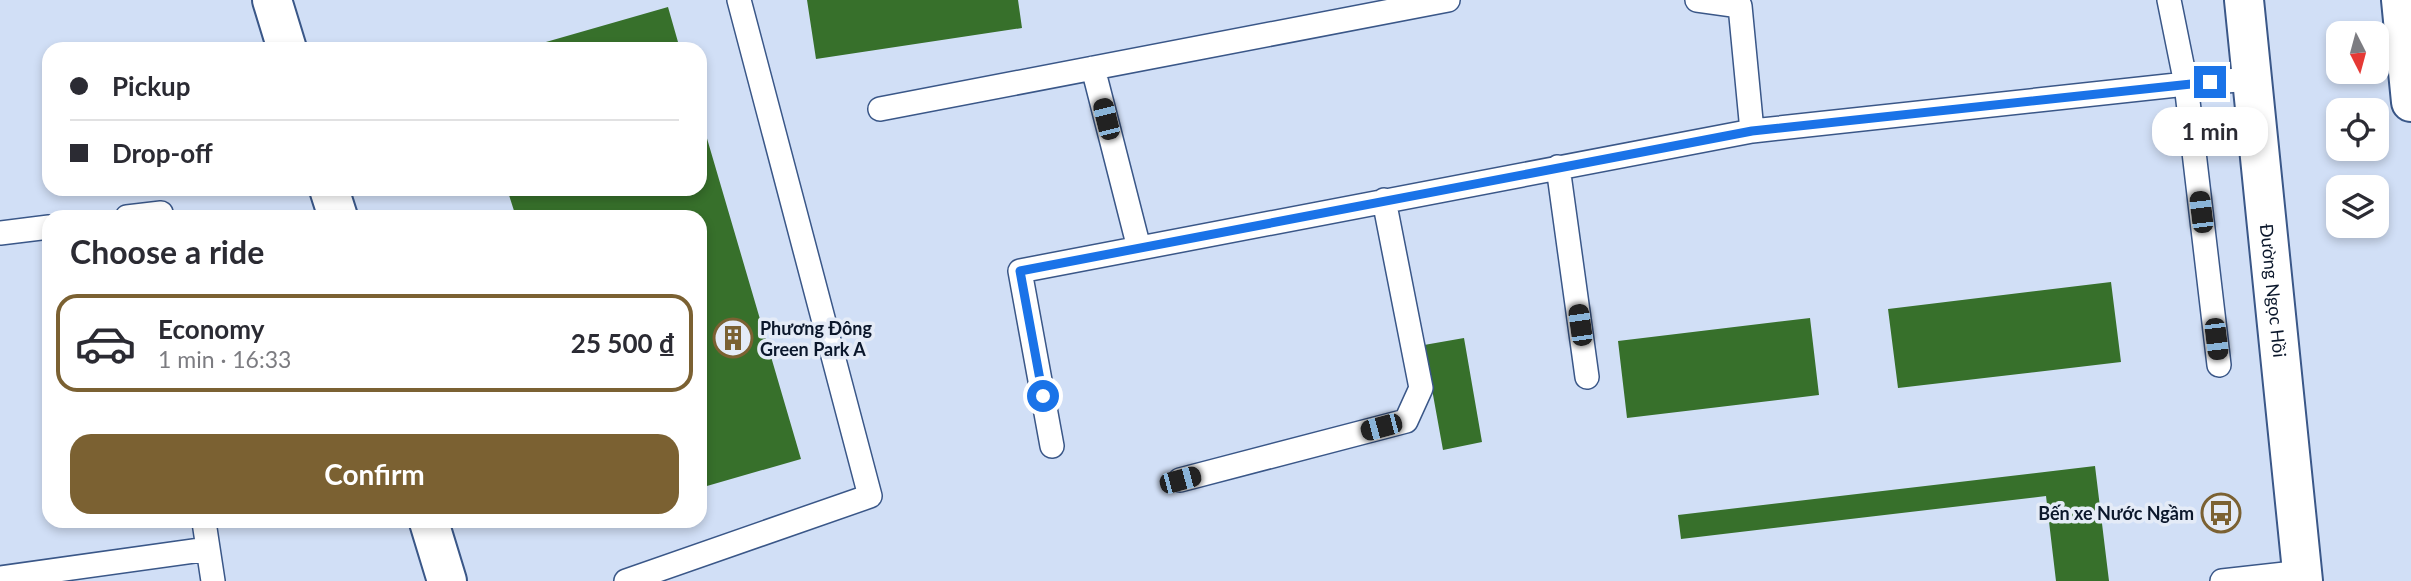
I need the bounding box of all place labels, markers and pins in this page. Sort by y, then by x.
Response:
building icon: Phương Đông Green Park A [712,317,754,359]
place label: Phương Đông Green Park A [760,317,872,360]
bus stop icon: Bến xe Nước Ngầm [2200,492,2242,534]
place label: Bến xe Nước Ngầm [2038,502,2194,524]

